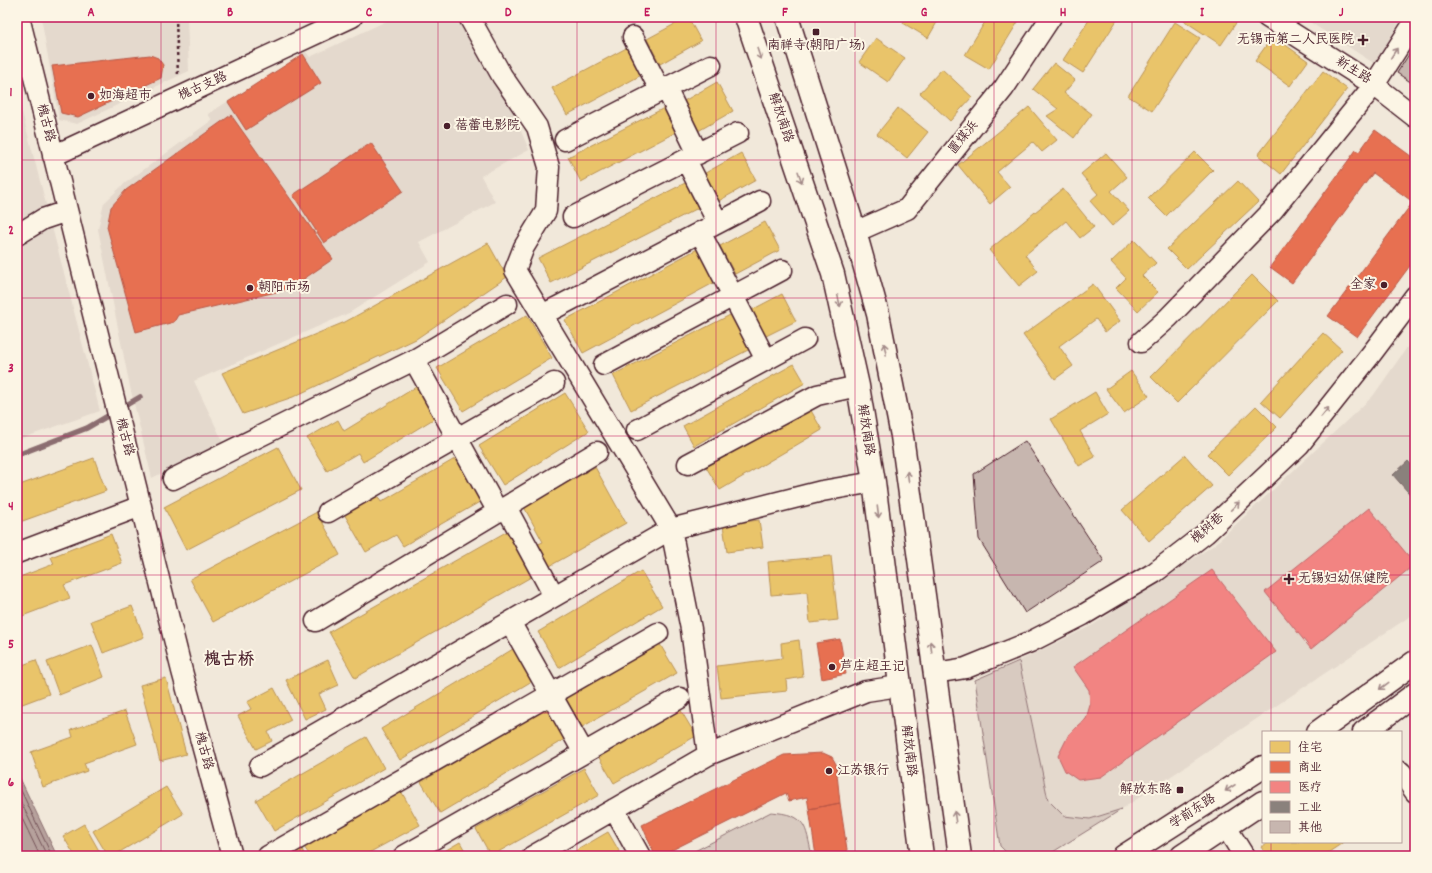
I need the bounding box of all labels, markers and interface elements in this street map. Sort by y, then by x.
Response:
text: A [87,4,95,23]
text: B [227,4,233,23]
text: C [366,4,373,23]
text: D [505,4,512,23]
text: E [644,4,651,23]
text: F [782,4,788,23]
text: G [921,4,928,23]
text: H [1060,4,1067,23]
text: I [1200,4,1205,23]
text: J [1339,4,1344,23]
marker: 南禅寺(朝阳广场) [811,27,821,37]
place label: 无锡市第二人民医院 [1237,31,1354,50]
marker: 无锡市第二人民医院 [1357,34,1369,46]
place label: 南禅寺(朝阳广场) [767,37,865,56]
one-way arrow [756,47,763,60]
one-way arrow [1391,47,1399,59]
street label: 新生路 [1331,53,1375,89]
street label: 槐古支路 [175,68,231,106]
text: 1 [10,84,13,103]
place label: 如海超市 [99,87,151,106]
street label: 解放南路 [763,90,797,146]
marker: 如海超市 [86,91,96,101]
street label: 槐古路 [31,102,59,144]
place label: 蓓蕾电影院 [455,117,520,136]
street label: 置煤浜 [944,117,984,159]
marker: 蓓蕾电影院 [442,121,452,131]
one-way arrow [797,171,805,183]
text: 2 [8,222,14,241]
place label: 全家 [1350,276,1376,295]
place label: 朝阳市场 [258,279,310,298]
marker: 全家 [1379,280,1389,290]
marker: 朝阳市场 [245,283,255,293]
one-way arrow [836,294,844,307]
one-way arrow [881,343,889,356]
text: 3 [8,360,14,379]
street label: 解放南路 [852,403,878,457]
one-way arrow [1320,407,1329,418]
street label: 槐古路 [110,416,138,458]
one-way arrow [904,471,912,484]
text: 4 [8,498,14,517]
one-way arrow [1230,501,1240,511]
one-way arrow [874,505,881,518]
street label: 槐树巷 [1187,509,1229,549]
place label: 无锡妇幼保健院 [1298,570,1389,589]
marker: 无锡妇幼保健院 [1283,573,1295,585]
text: 5 [8,636,14,655]
one-way arrow [927,641,935,654]
district label: 槐古桥 [204,649,255,673]
place label: 芦庄超王记 [840,658,905,677]
marker: 芦庄超王记 [827,662,837,672]
one-way arrow [1378,681,1389,690]
street label: 解放南路 [895,724,921,778]
street label: 槐古路 [189,730,217,772]
legend [1262,731,1402,843]
text: 住宅 [1298,740,1322,757]
text: 商业 [1298,760,1322,777]
place label: 江苏银行 [837,762,889,781]
marker: 江苏银行 [824,766,834,776]
text: 6 [8,774,15,793]
text: 医疗 [1298,780,1322,797]
place label: 解放东路 [1120,781,1172,800]
one-way arrow [1225,784,1236,792]
marker: 解放东路 [1175,785,1185,795]
street label: 学前东路 [1166,790,1220,834]
text: 工业 [1298,800,1322,817]
one-way arrow [951,811,959,824]
text: 其他 [1298,820,1322,837]

